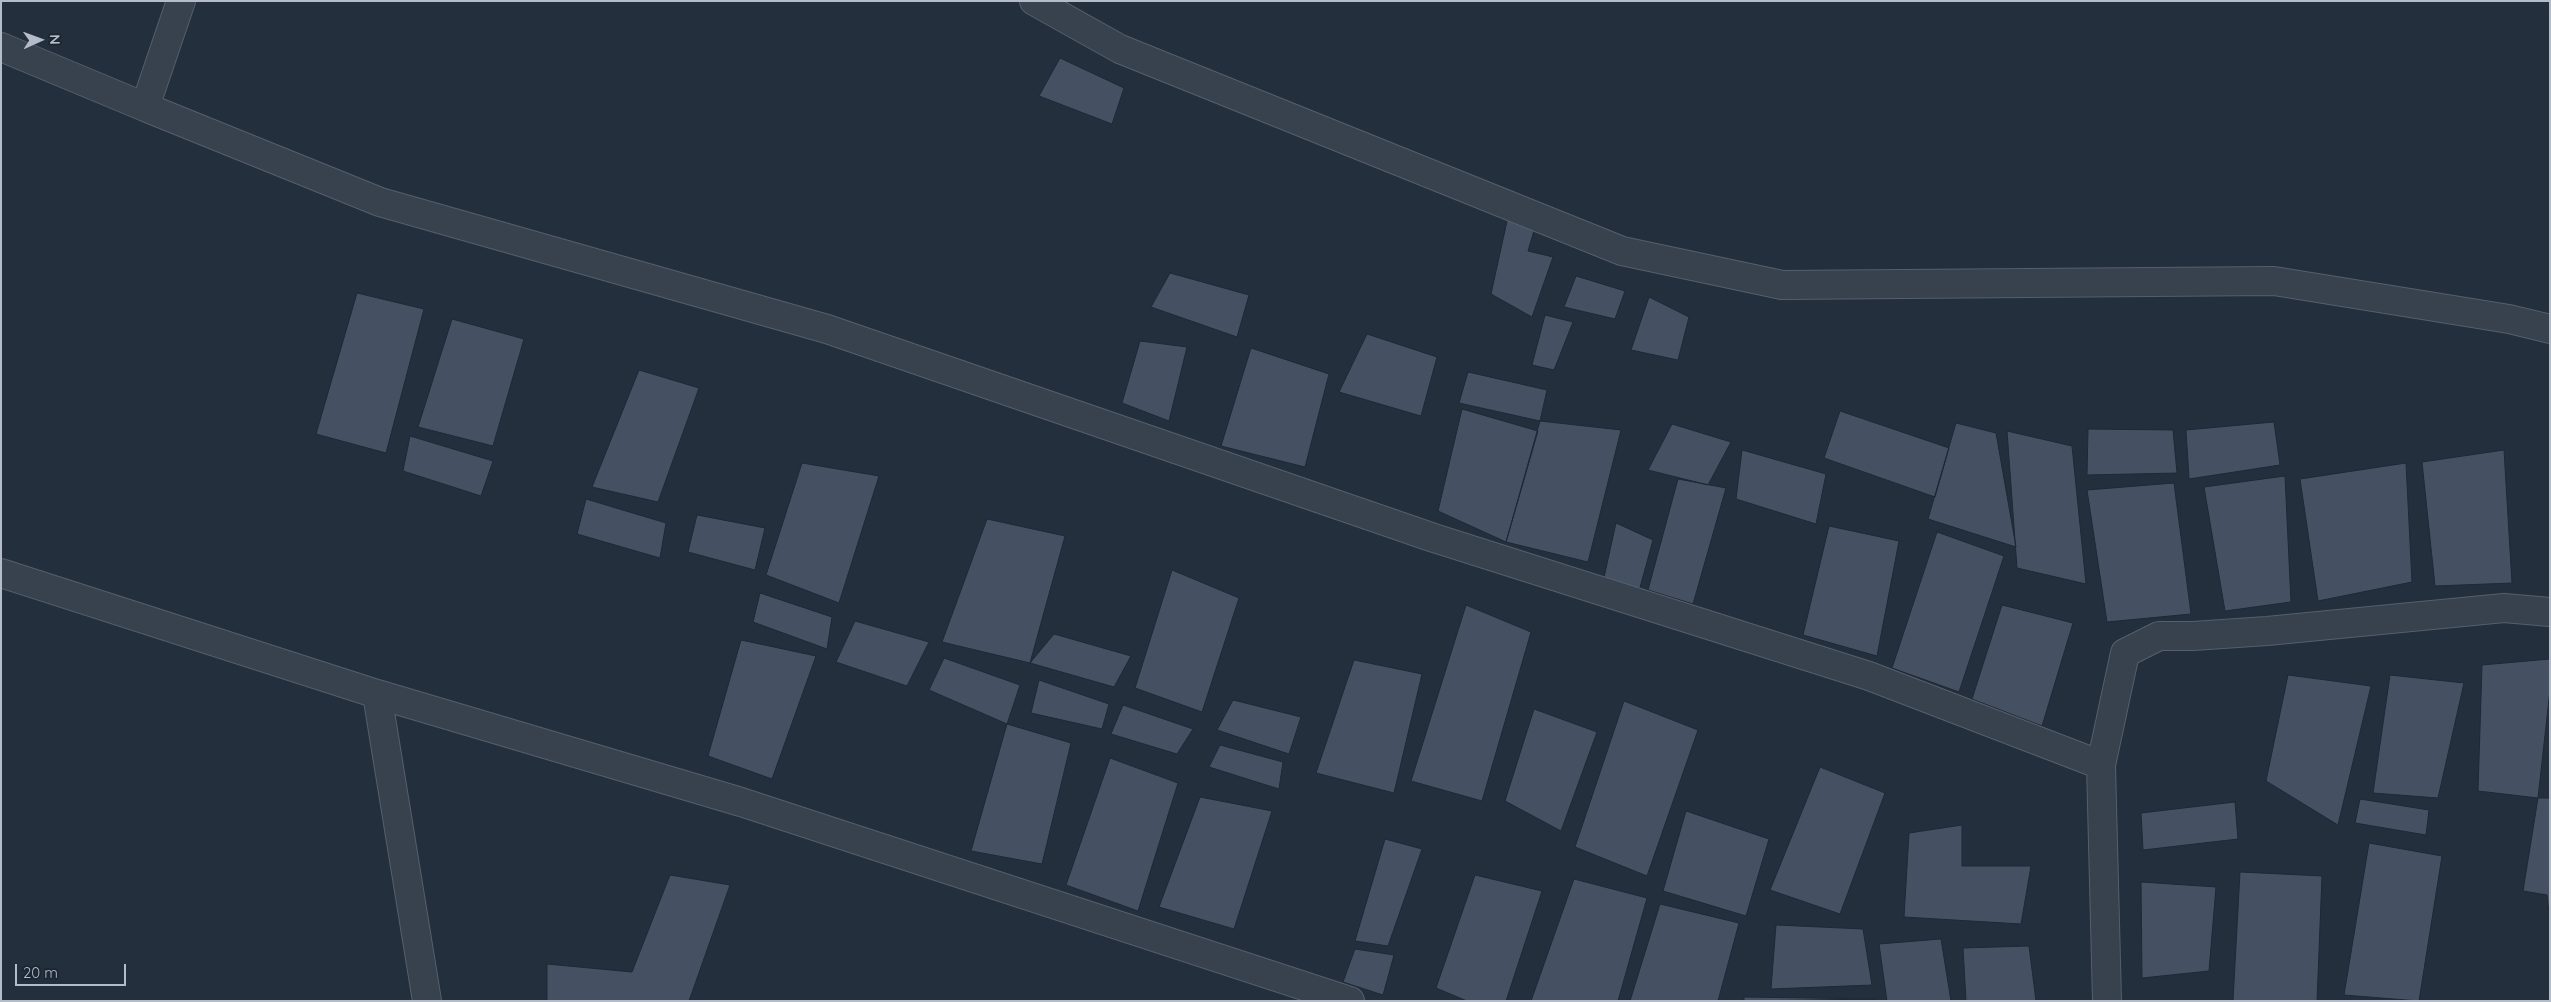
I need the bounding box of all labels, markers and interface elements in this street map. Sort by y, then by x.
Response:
north arrow [15,15,65,65]
text: N [46,34,64,45]
scale bar [18,954,129,986]
text: 20 m [23,963,58,982]

